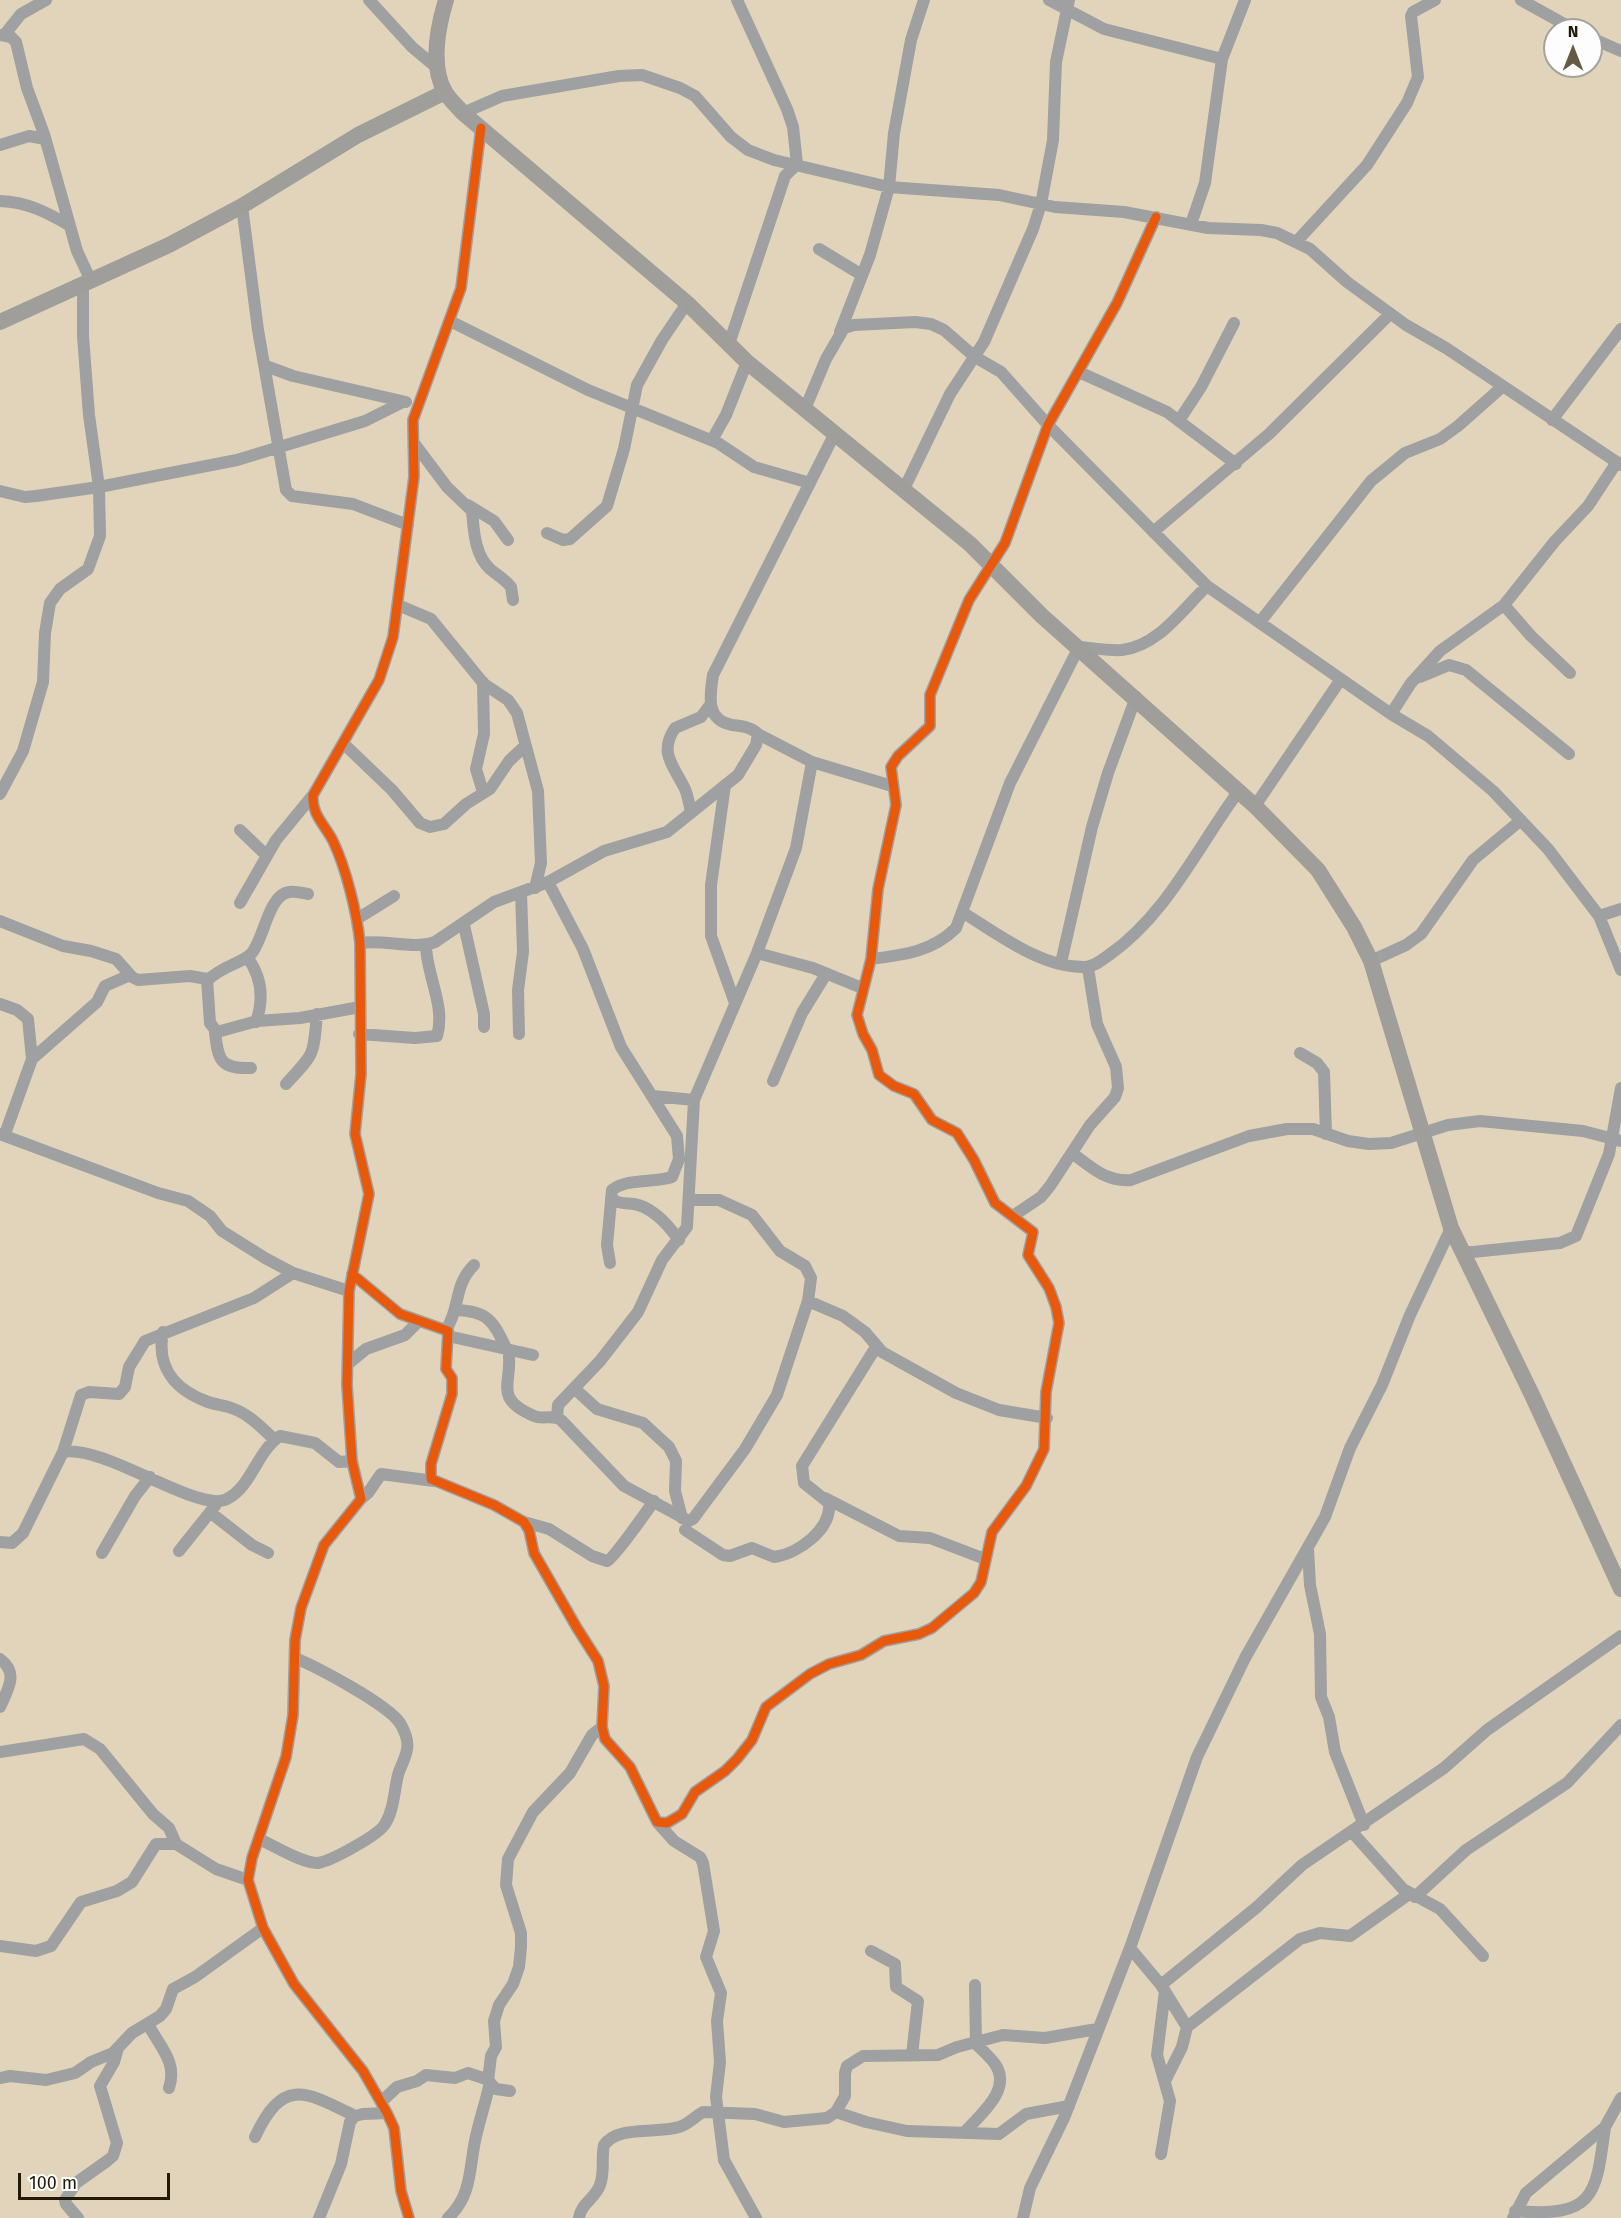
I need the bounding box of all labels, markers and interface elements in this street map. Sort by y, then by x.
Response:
north arrow [1543,18,1603,78]
text: N [1568,22,1578,41]
scale bar [21,2161,172,2199]
text: 100 m [29,2172,77,2194]

